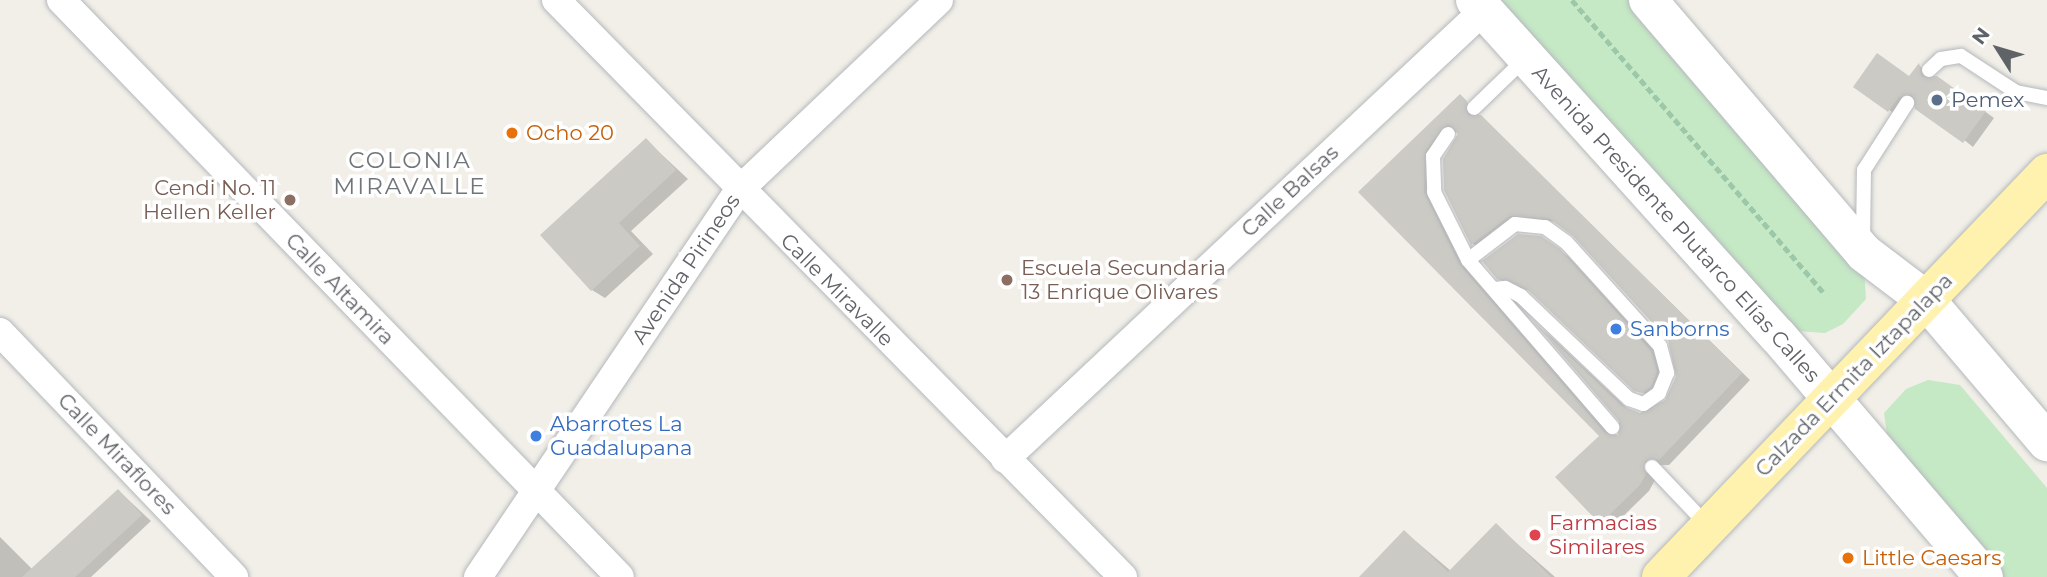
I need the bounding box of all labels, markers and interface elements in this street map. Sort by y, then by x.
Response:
north arrow [1963,14,2033,84]
text: N [1967,23,1995,49]
street label: Avenida Presidente Plutarco Elías Calles [1527,60,1825,388]
place label: Pemex [1951,87,2024,113]
marker: Pemex [1929,92,1945,108]
place label: Ocho 20 [526,120,614,146]
marker: Ocho 20 [504,125,520,141]
street label: Calle Balsas [1236,140,1344,242]
district label: COLONIA MIRAVALLE [334,146,486,200]
place label: Cendi No. 11 Hellen Keller [143,175,276,225]
street label: Avenida Pirineos [627,189,745,349]
marker: Cendi No. 11 Hellen Keller [282,192,298,208]
street label: Calle Altamira [280,228,400,350]
street label: Calle Miravalle [775,228,899,352]
place label: Escuela Secundaria 13 Enrique Olivares [1021,255,1226,305]
street label: Calzada Ermita Iztapalapa [1750,268,1958,482]
marker: Escuela Secundaria 13 Enrique Olivares [999,272,1015,288]
place label: Sanborns [1630,316,1730,342]
marker: Sanborns [1608,321,1624,337]
street label: Calle Miraflores [53,388,181,520]
place label: Abarrotes La Guadalupana [550,411,692,461]
marker: Abarrotes La Guadalupana [528,428,544,444]
place label: Farmacias Similares [1549,510,1657,560]
marker: Farmacias Similares [1527,527,1543,543]
place label: Little Caesars [1862,545,2001,571]
marker: Little Caesars [1840,550,1856,566]

